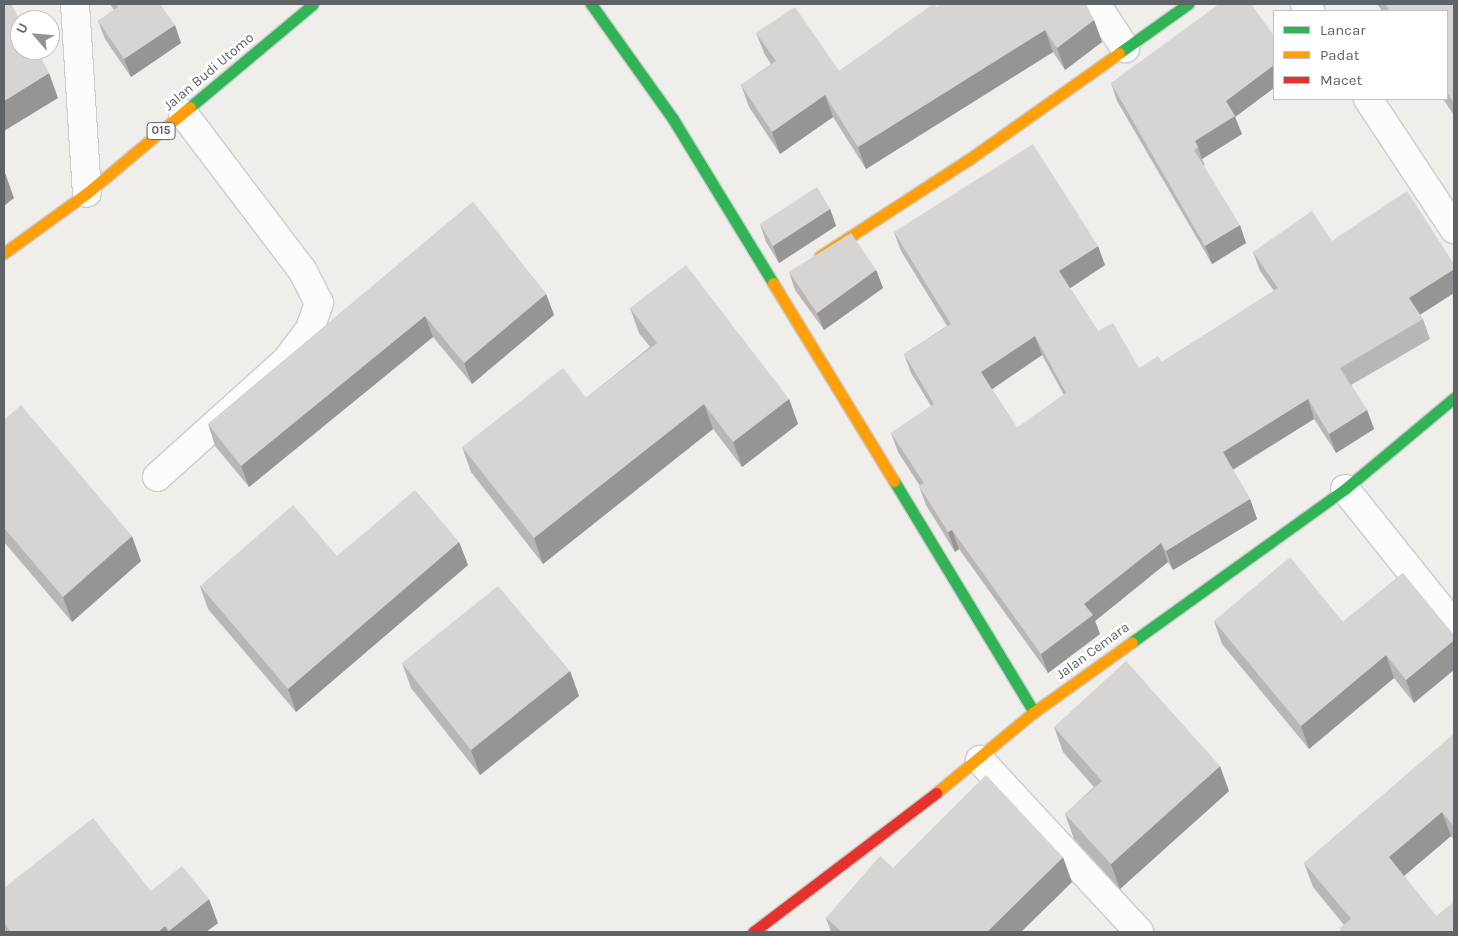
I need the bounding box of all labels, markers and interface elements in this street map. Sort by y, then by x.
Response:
north arrow [10,10,60,60]
legend [1273,10,1448,100]
text: U [12,20,32,37]
text: Lancar [1320,21,1366,39]
street label: Jalan Budi Utomo [160,29,258,115]
text: Padat [1320,46,1359,64]
text: Macet [1320,71,1362,89]
road number: 015 [146,122,176,140]
street label: Jalan Cemara [1053,619,1133,683]

